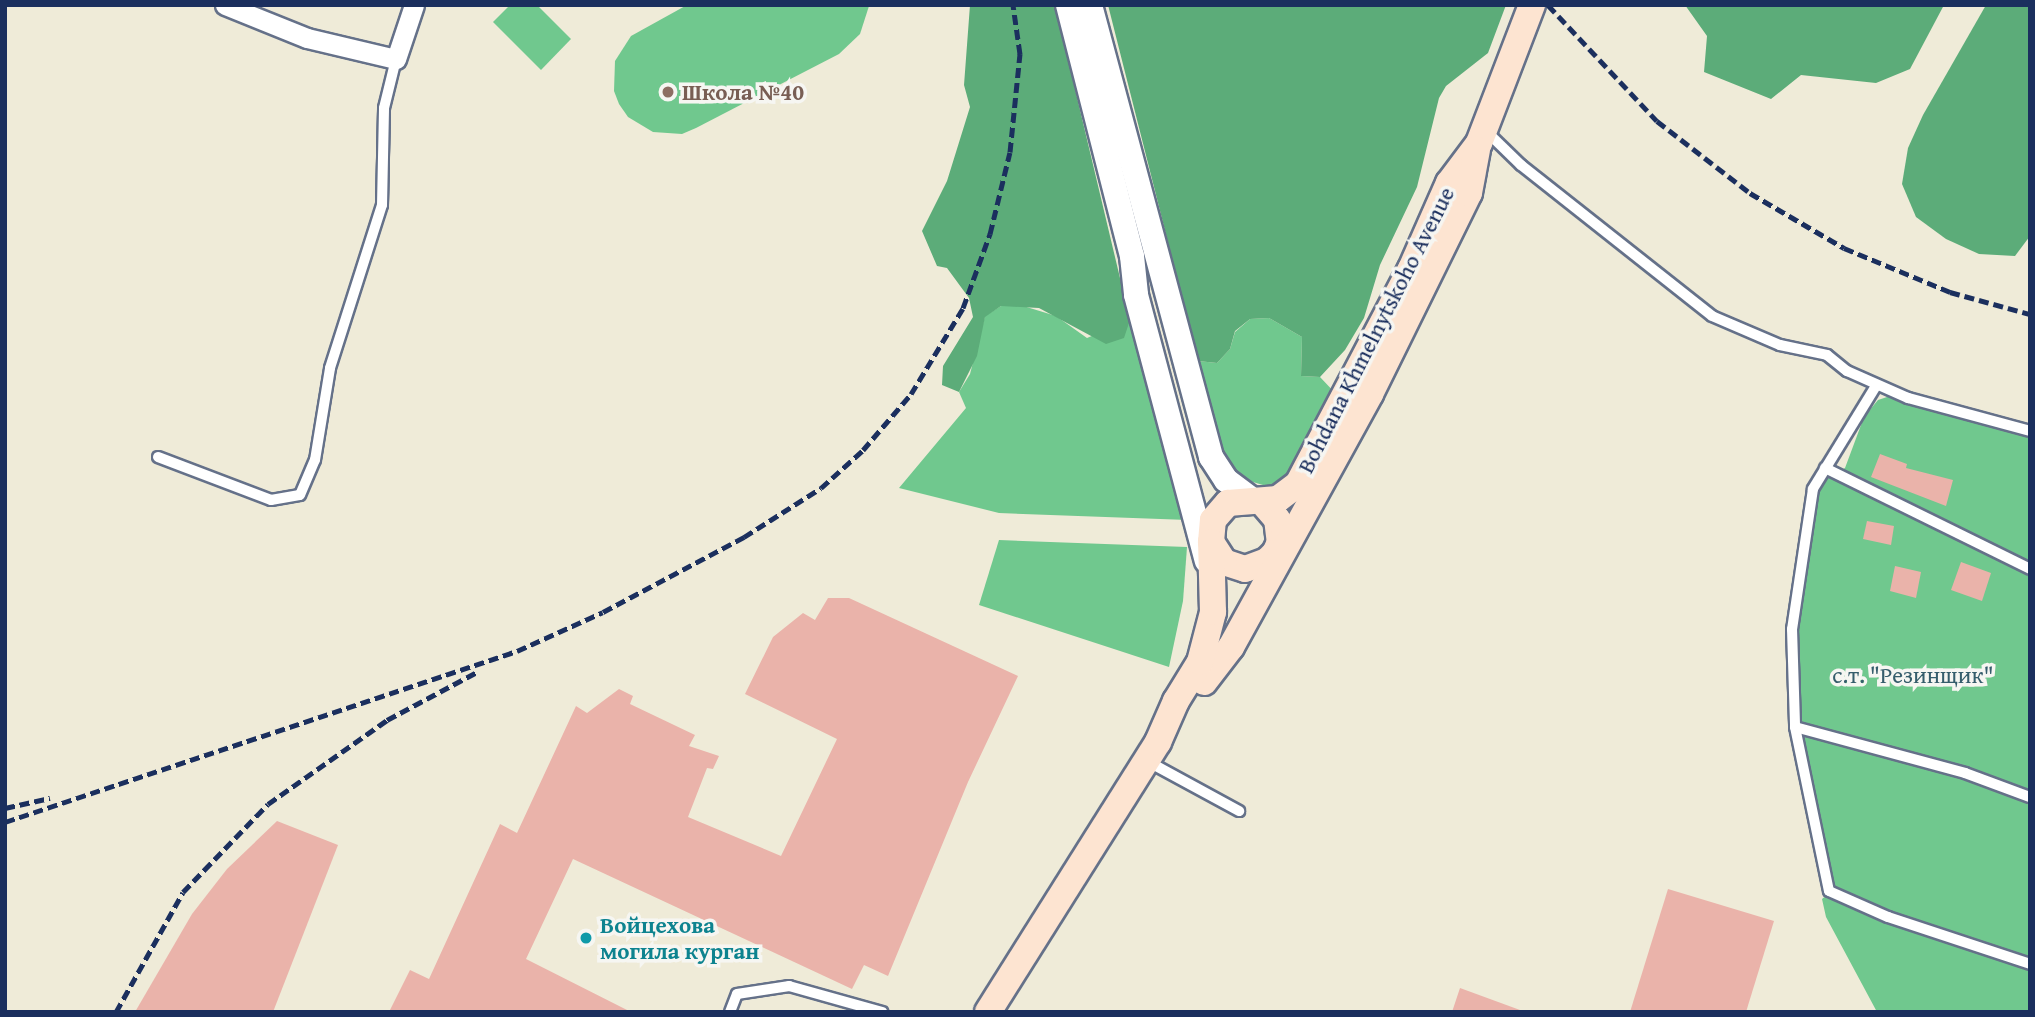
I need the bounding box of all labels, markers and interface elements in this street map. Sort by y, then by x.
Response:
place label: Школа №40 [682,78,804,106]
marker: Школа №40 [660,84,676,100]
street label: Bohdana Khmelnytskoho Avenue [1292,182,1460,478]
park label: с.т. "Резинщик" [1832,661,1994,689]
place label: Войцехова могила курган [600,911,759,965]
marker: Войцехова могила курган [578,930,594,946]

